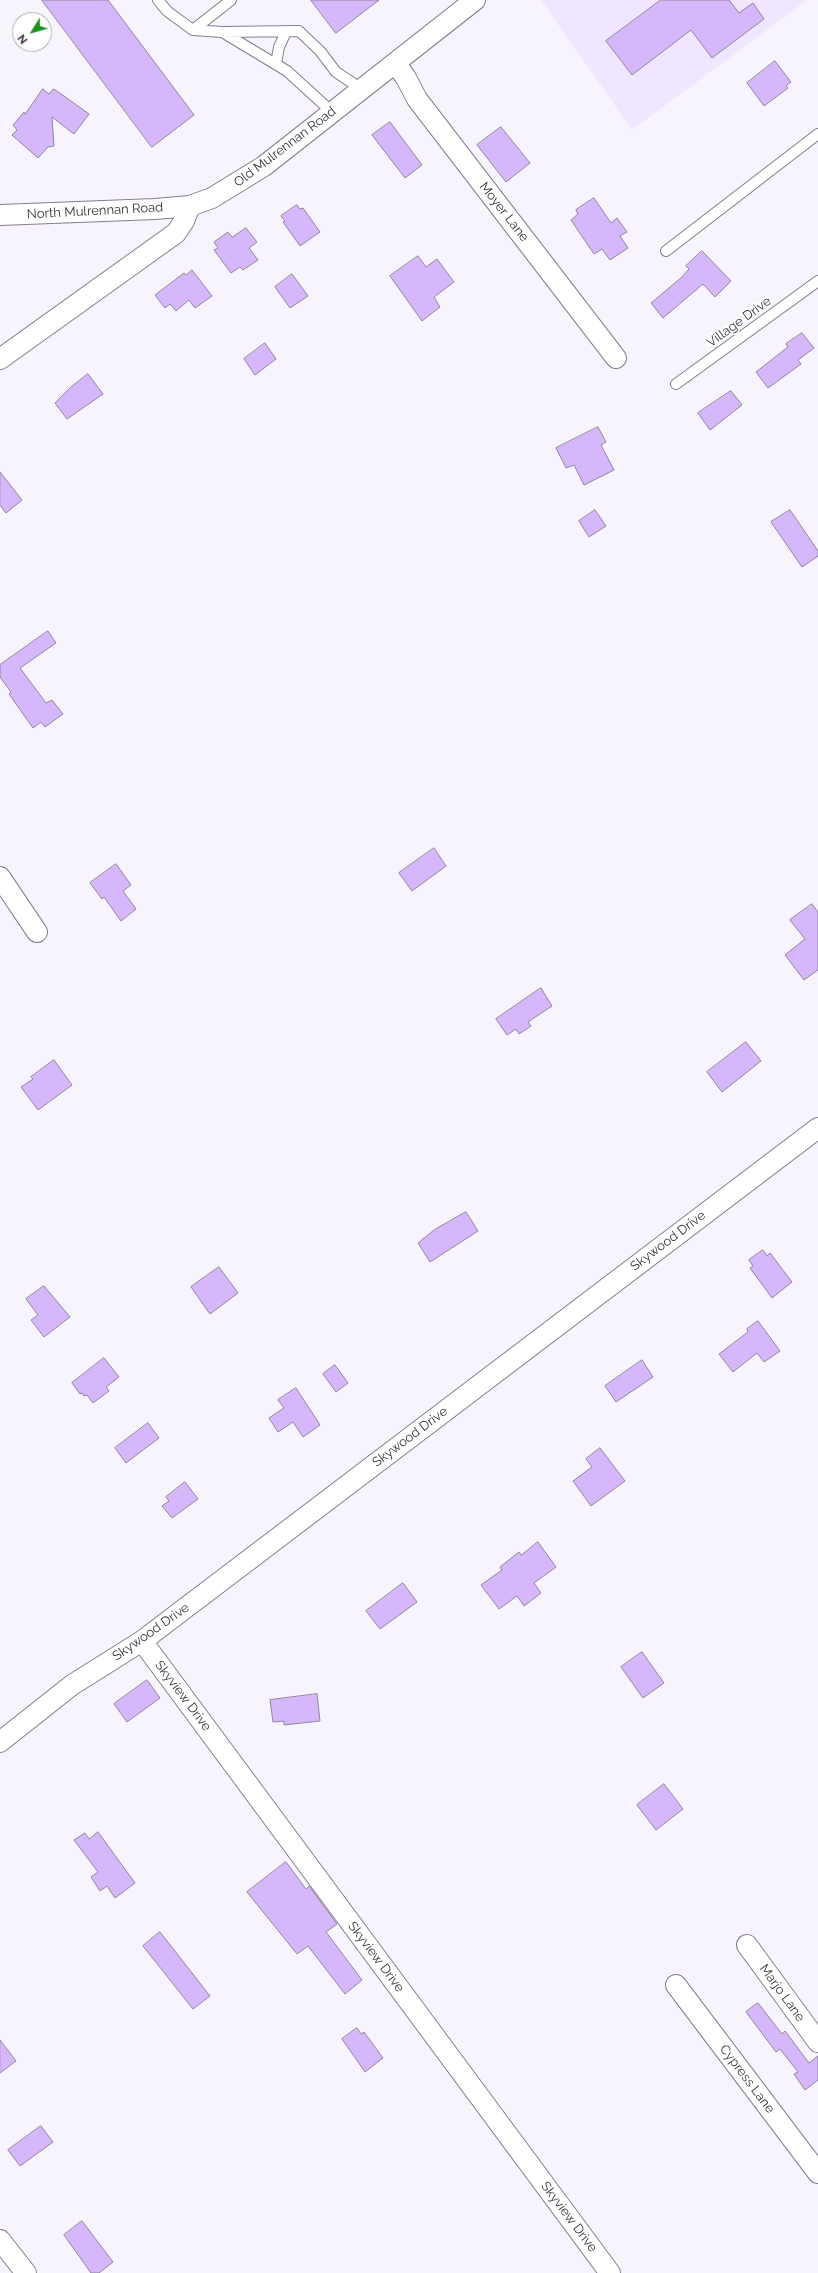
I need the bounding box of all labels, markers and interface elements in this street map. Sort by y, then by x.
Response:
north arrow [12,12,52,52]
text: N [15,32,31,46]
street label: Old Mulrennan Road [231,104,339,190]
street label: Moyer Lane [476,179,532,245]
street label: North Mulrennan Road [26,200,164,222]
street label: Village Drive [704,293,774,351]
street label: Skywood Drive [627,1208,709,1274]
street label: Skywood Drive [369,1404,451,1470]
street label: Skywood Drive [110,1600,192,1664]
street label: Skyview Drive [152,1658,214,1734]
street label: Skyview Drive [345,1919,407,1995]
street label: Marjo Lane [756,1961,808,2025]
street label: Cypress Lane [716,2042,778,2116]
street label: Skyview Drive [538,2179,600,2255]

